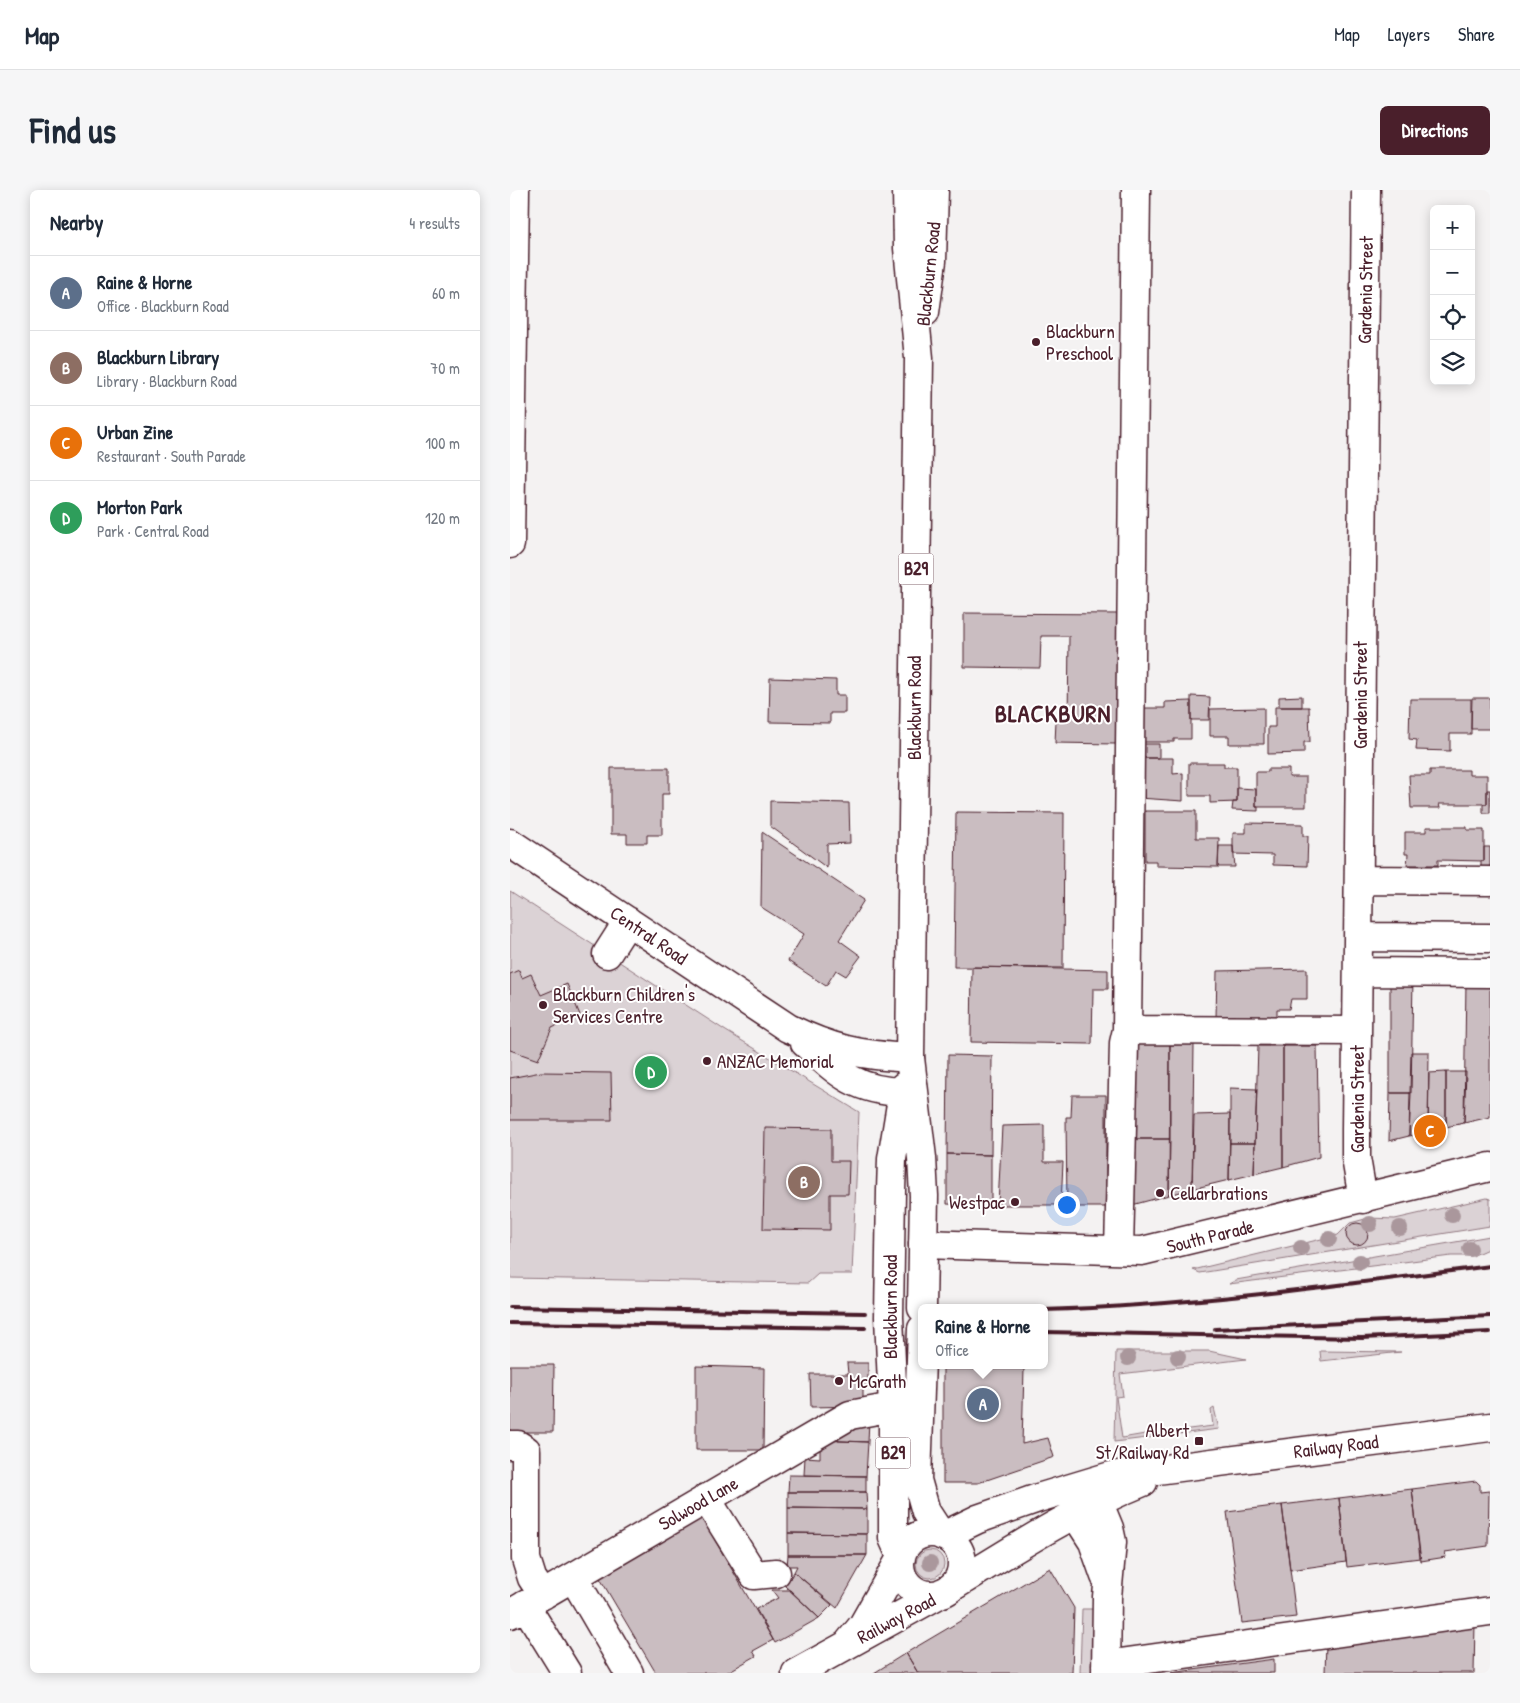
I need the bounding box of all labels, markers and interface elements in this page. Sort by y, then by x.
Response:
text: Map [25,19,59,51]
text: Map [1334,22,1360,47]
text: Layers [1388,22,1430,47]
text: Share [1458,22,1495,47]
button: Directions [1380,106,1490,155]
text: Find us [30,107,116,154]
map controls [1430,205,1475,385]
button: + [1430,205,1475,250]
text: Nearby [50,208,103,237]
text: 4 results [409,212,460,234]
street label: Blackburn Road [910,220,946,327]
street label: Gardenia Street [1351,235,1379,344]
button: − [1430,250,1475,295]
text: Raine & Horne [97,269,192,295]
text: A [62,282,70,304]
text: 60 m [432,282,460,304]
text: Office · Blackburn Road [97,295,229,317]
button: locate [1430,295,1475,340]
place label: Blackburn Preschool [1046,318,1115,366]
marker: Blackburn Preschool [1030,336,1042,348]
button: layers [1430,340,1475,385]
text: Blackburn Library [97,344,219,370]
text: B [62,357,70,379]
text: 70 m [430,357,460,379]
text: Library · Blackburn Road [97,370,237,392]
text: Urban Zine [97,419,173,445]
text: C [62,432,70,454]
text: 100 m [425,432,460,454]
text: Restaurant · South Parade [97,445,246,467]
text: Morton Park [97,494,182,520]
text: D [62,507,70,529]
text: 120 m [425,507,460,529]
text: Park · Central Road [97,520,209,542]
road number: B29 [898,554,934,584]
street label: Gardenia Street [1347,641,1373,749]
street label: Blackburn Road [901,655,927,760]
district label: BLACKBURN [995,697,1111,729]
street label: Central Road [605,899,693,971]
place label: Blackburn Children's Services Centre [553,981,695,1029]
marker: Blackburn Children's Services Centre [537,999,549,1011]
street label: Gardenia Street [1344,1045,1370,1153]
place label: ANZAC Memorial [717,1048,835,1074]
pin: D [635,1053,667,1091]
marker: ANZAC Memorial [701,1055,713,1067]
pin: C [1414,1112,1446,1150]
pin: B [788,1163,820,1201]
place label: Cellarbrations [1170,1180,1268,1206]
marker: Cellarbrations [1154,1187,1166,1199]
place label: Westpac [949,1189,1006,1215]
your location [1054,1192,1080,1218]
marker: Westpac [1009,1196,1021,1208]
street label: South Parade [1164,1212,1257,1259]
street label: Blackburn Road [877,1254,903,1359]
popup [918,1304,1048,1369]
text: Raine & Horne [935,1313,1031,1339]
text: Office [935,1339,969,1361]
place label: McGrath [849,1368,906,1394]
marker: McGrath [833,1375,845,1387]
pin: A [967,1385,999,1423]
place label: Albert St/Railway Rd [1096,1417,1190,1465]
street label: Railway Road [1292,1428,1380,1464]
marker: Albert St/Railway Rd [1193,1435,1205,1447]
road number: B29 [876,1438,910,1468]
street label: Solwood Lane [653,1470,743,1536]
street label: Railway Road [852,1586,940,1649]

